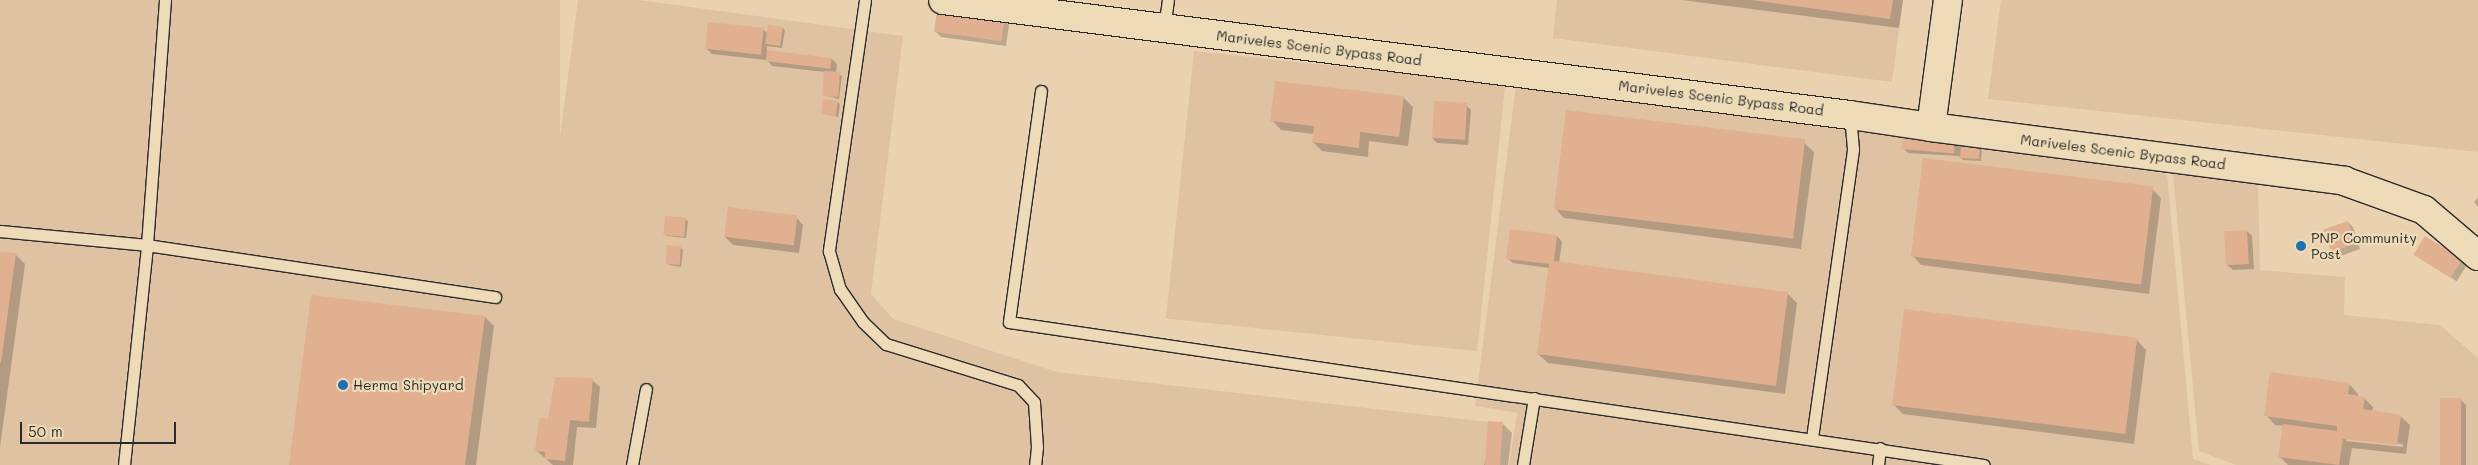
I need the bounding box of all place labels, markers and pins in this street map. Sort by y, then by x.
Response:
place label: PNP Community Post [2311,230,2417,262]
marker: PNP Community Post [2295,240,2307,252]
place label: Herma Shipyard [353,377,464,393]
marker: Herma Shipyard [337,379,349,391]

